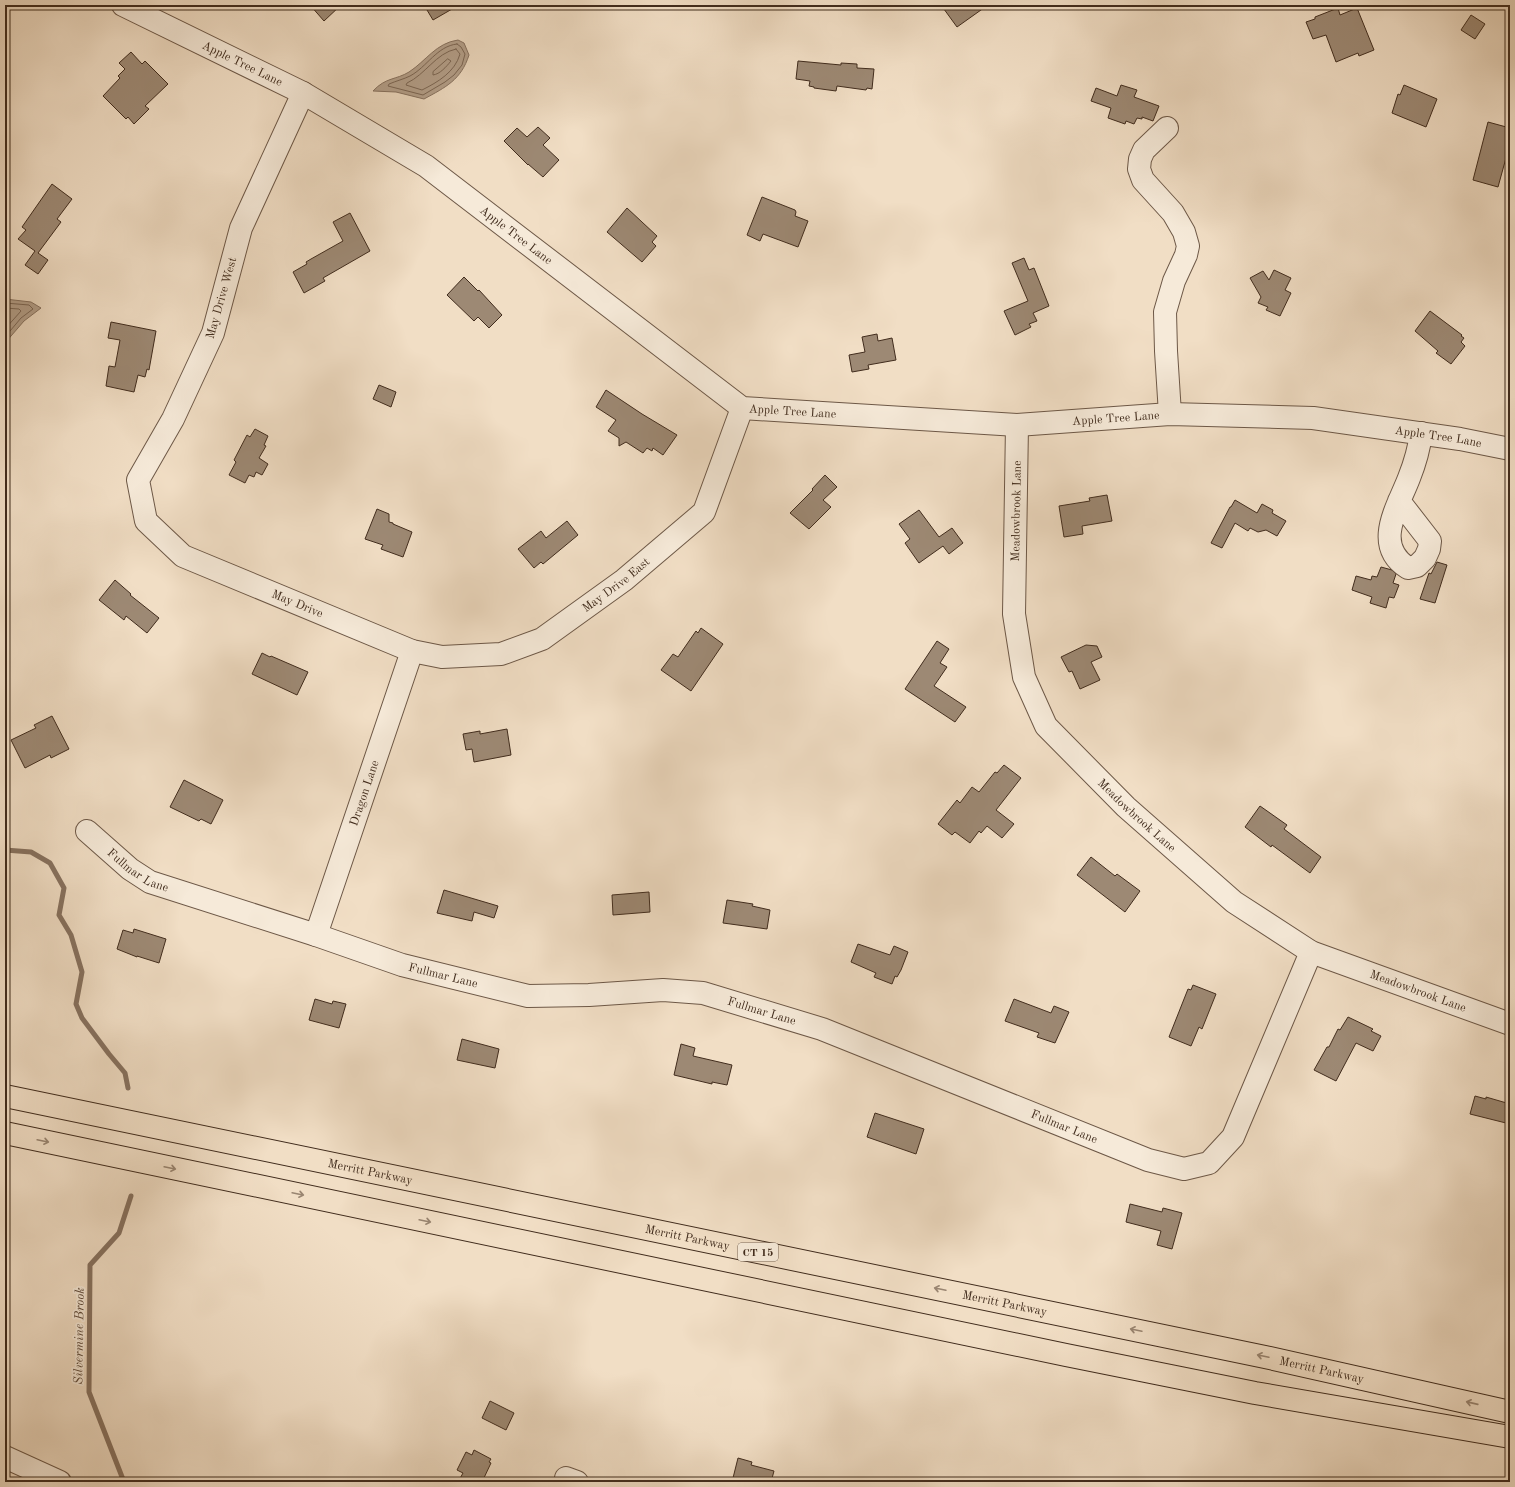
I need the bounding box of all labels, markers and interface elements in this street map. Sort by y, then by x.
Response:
street label: Apple Tree Lane [200,40,284,89]
street label: Apple Tree Lane [477,204,554,268]
street label: May Drive West [205,256,239,340]
street label: Apple Tree Lane [748,403,837,421]
street label: Apple Tree Lane [1072,410,1161,428]
street label: Apple Tree Lane [1394,425,1483,450]
street label: Meadowbrook Lane [1010,460,1024,562]
street label: May Drive East [580,556,652,615]
street label: May Drive [270,588,325,621]
street label: Dragon Lane [348,758,382,828]
street label: Meadowbrook Lane [1095,777,1178,855]
street label: Fullmar Lane [105,847,170,895]
street label: Fullmar Lane [407,962,479,991]
street label: Meadowbrook Lane [1368,969,1468,1015]
street label: Fullmar Lane [726,996,798,1028]
street label: Fullmar Lane [1029,1108,1099,1146]
one-way arrow [36,1137,49,1145]
street label: Merritt Parkway [327,1158,414,1187]
one-way arrow [164,1164,177,1172]
one-way arrow [291,1191,304,1199]
one-way arrow [418,1217,431,1225]
street label: Merritt Parkway [644,1224,731,1253]
road number: CT 15 [738,1243,778,1261]
one-way arrow [934,1285,947,1293]
water label: Silvermine Brook [72,1287,87,1385]
street label: Merritt Parkway [961,1289,1049,1319]
one-way arrow [1130,1326,1143,1334]
one-way arrow [1257,1352,1270,1360]
street label: Merritt Parkway [1278,1355,1366,1386]
one-way arrow [1466,1399,1479,1407]

